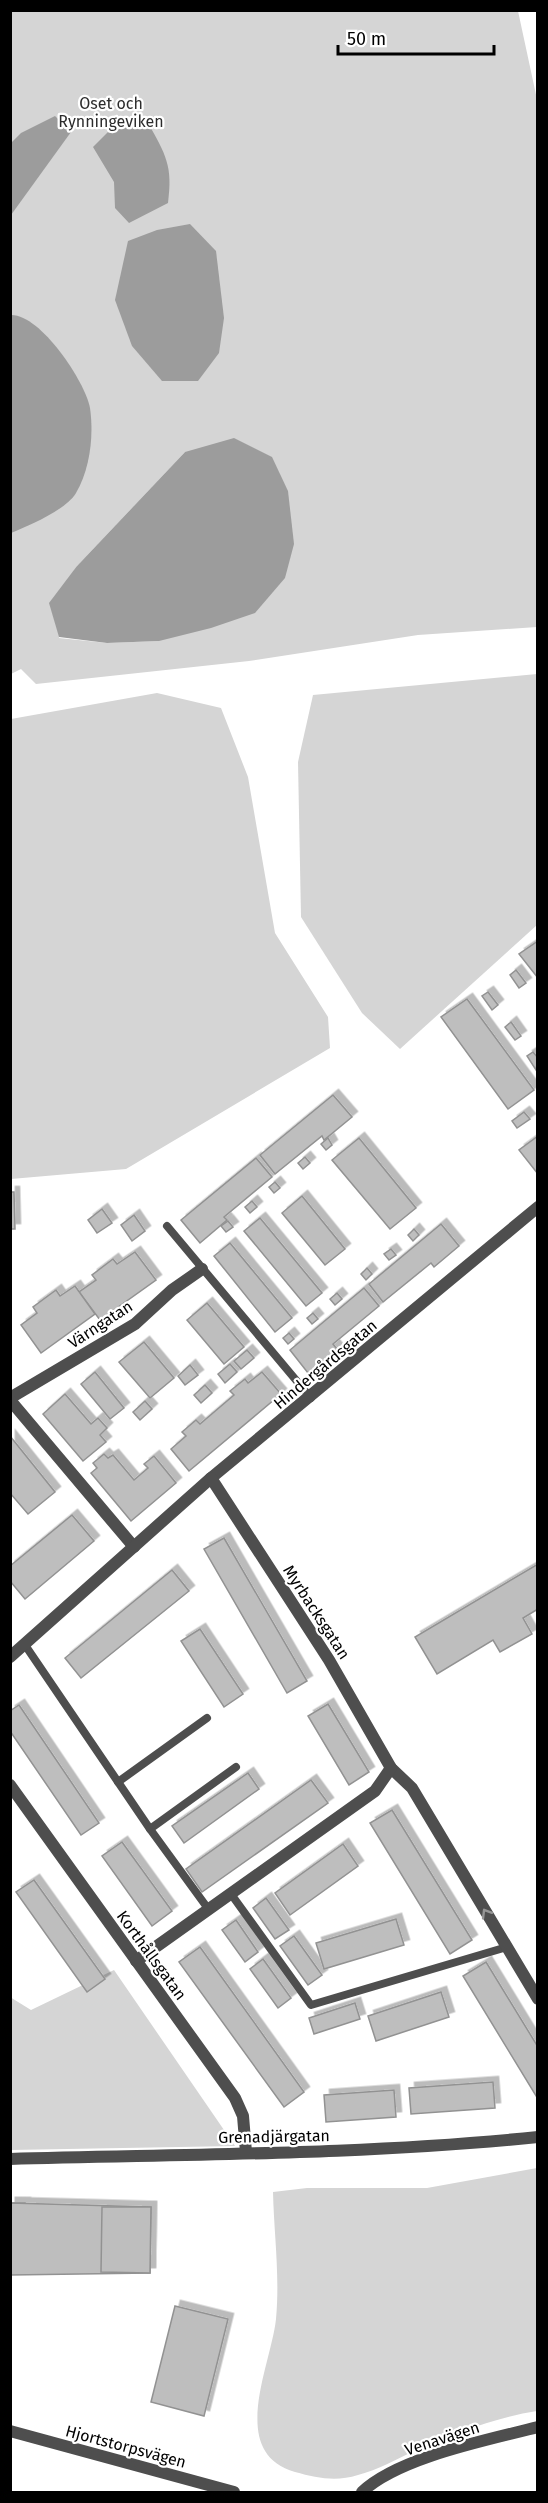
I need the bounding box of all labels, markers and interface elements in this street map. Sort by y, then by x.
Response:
scale bar [338,18,494,56]
text: 50 m [347,28,386,50]
park label: Oset och Rynningeviken [58,94,164,131]
street label: Värngatan [64,1297,136,1352]
street label: Hindergårdsgatan [270,1316,381,1413]
street label: Myrbacksgatan [279,1562,354,1663]
street label: Korthållsgatan [113,1907,190,2004]
one-way arrow [481,1909,493,1919]
street label: Grenadjärgatan [218,2126,330,2147]
street label: Venavägen [402,2417,482,2459]
street label: Hjortstorpsvägen [63,2421,188,2472]

